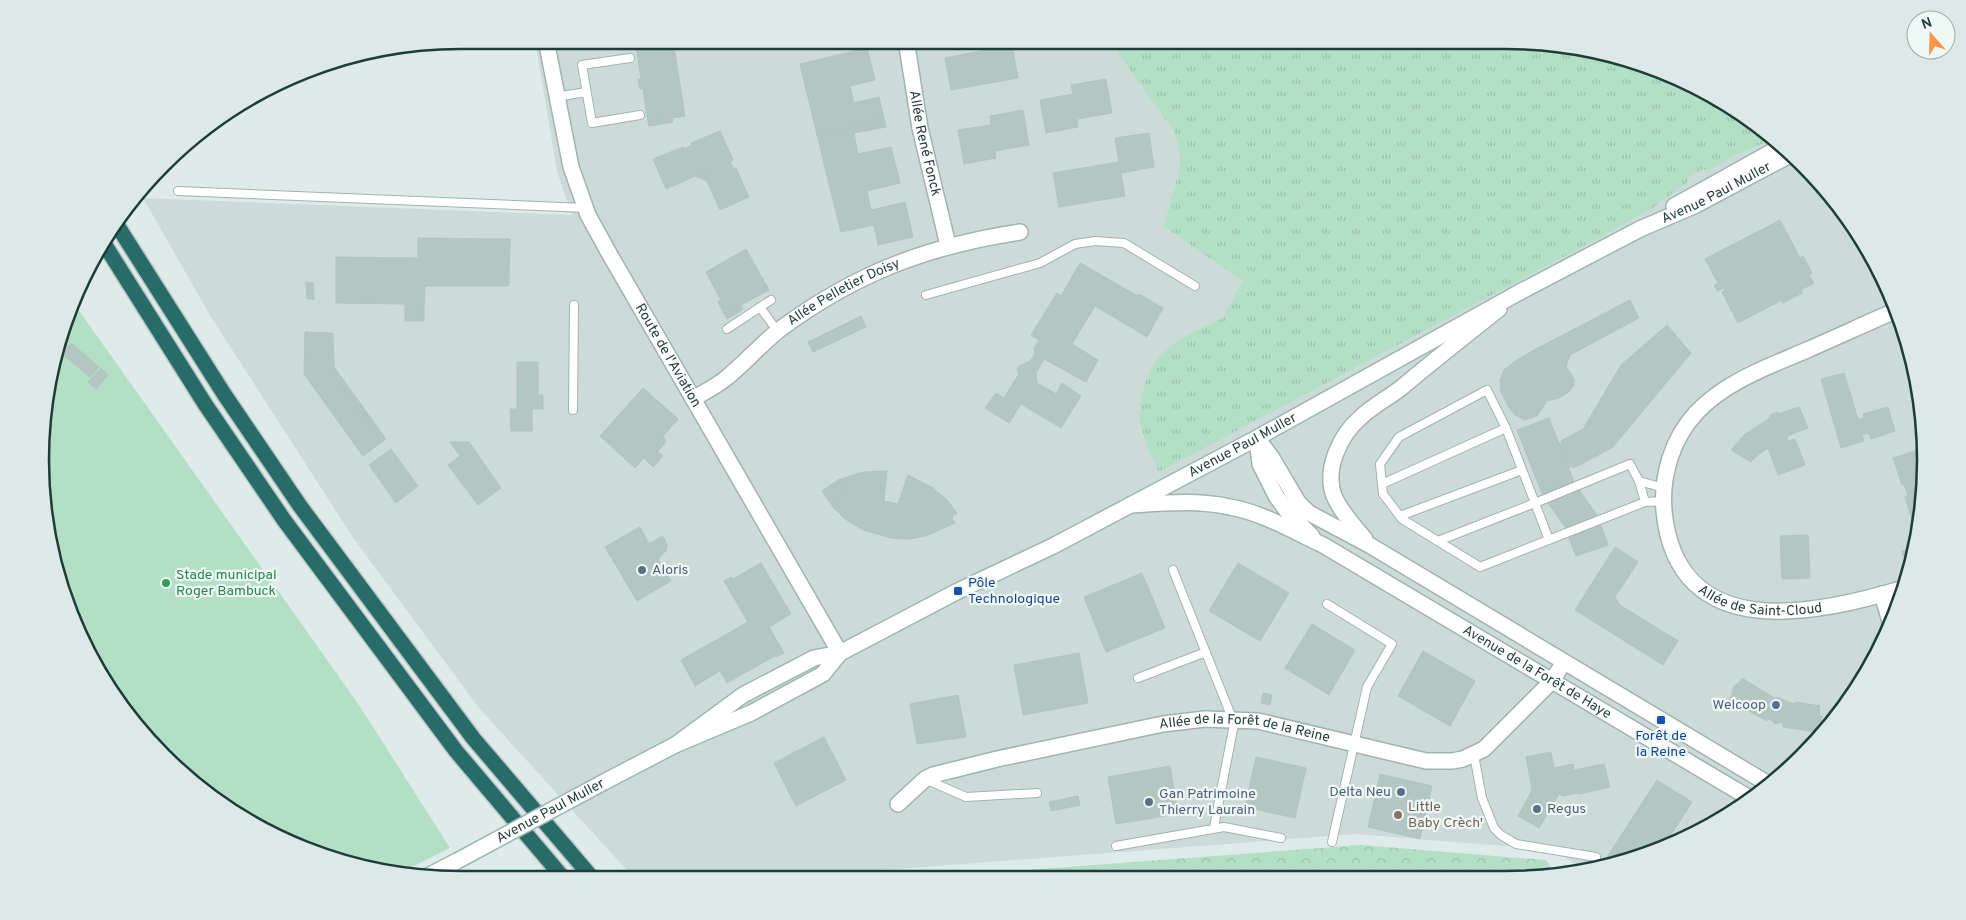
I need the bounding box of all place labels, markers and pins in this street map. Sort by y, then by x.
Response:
place label: Aloris [652,562,688,579]
marker: Aloris [636,564,648,576]
place label: Stade municipal Roger Bambuck [176,567,277,600]
place label: Pôle Technologique [968,575,1060,608]
marker: Stade municipal Roger Bambuck [160,577,172,589]
marker: Pôle Technologique [952,585,964,597]
place label: Welcoop [1713,697,1766,714]
marker: Welcoop [1770,699,1782,711]
marker: Forêt de la Reine [1655,714,1667,726]
place label: Forêt de la Reine [1635,728,1687,761]
place label: Delta Neu [1329,784,1391,801]
place label: Gan Patrimoine Thierry Laurain [1159,786,1256,819]
marker: Delta Neu [1395,786,1407,798]
marker: Gan Patrimoine Thierry Laurain [1143,796,1155,808]
place label: Little Baby Crèch' [1408,799,1483,832]
place label: Regus [1547,801,1586,818]
marker: Regus [1531,803,1543,815]
marker: Little Baby Crèch' [1392,809,1404,821]

